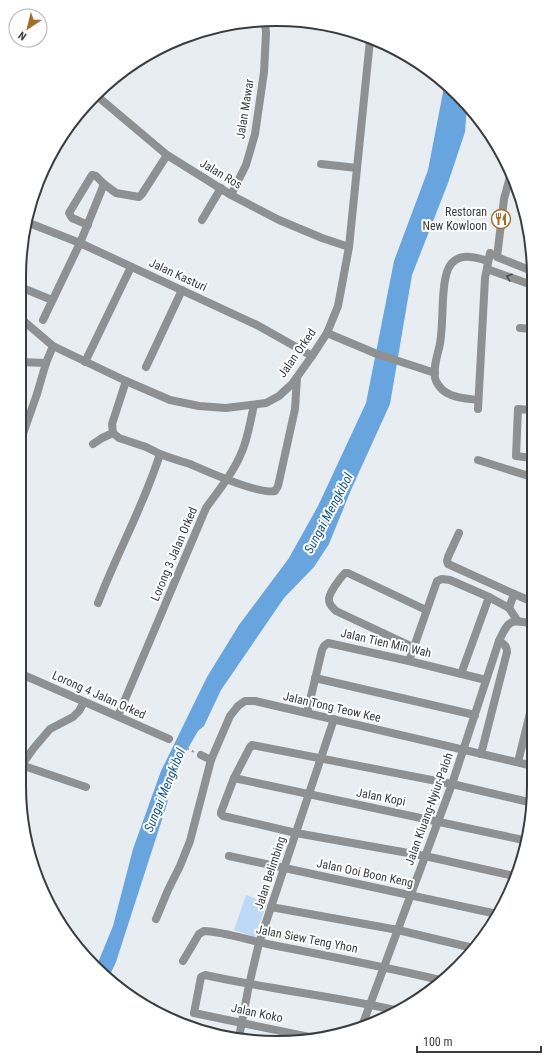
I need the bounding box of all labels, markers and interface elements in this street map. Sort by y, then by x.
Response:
north arrow [8,8,48,48]
text: N [16,28,29,43]
street label: Jalan Mawar [233,78,257,140]
street label: Jalan Ros [197,156,245,192]
place label: Restoran New Kowloon [423,205,487,233]
restaurant icon: Restoran New Kowloon [490,208,512,230]
street label: Jalan Kasturi [147,256,209,294]
one-way arrow [506,273,513,282]
street label: Jalan Orked [275,326,319,380]
water label: Sungai Mengkibol [301,470,356,556]
street label: Lorong 3 Jalan Orked [148,505,200,603]
street label: Jalan Tien Min Wah [339,626,433,660]
street label: Lorong 4 Jalan Orked [50,668,148,722]
street label: Jalan Tong Teow Kee [282,689,383,725]
water label: Sungai Mengkibol [141,745,188,834]
street label: Jalan Kluang-Nyiur-Paloh [402,751,456,867]
street label: Jalan Kopi [355,785,407,809]
street label: Jalan Belimbing [252,835,288,911]
street label: Jalan Ooi Boon Keng [315,856,415,890]
street label: Jalan Siew Teng Yhon [255,922,359,956]
street label: Jalan Koko [230,1001,284,1025]
scale bar [417,1028,541,1054]
text: 100 m [423,1035,453,1049]

